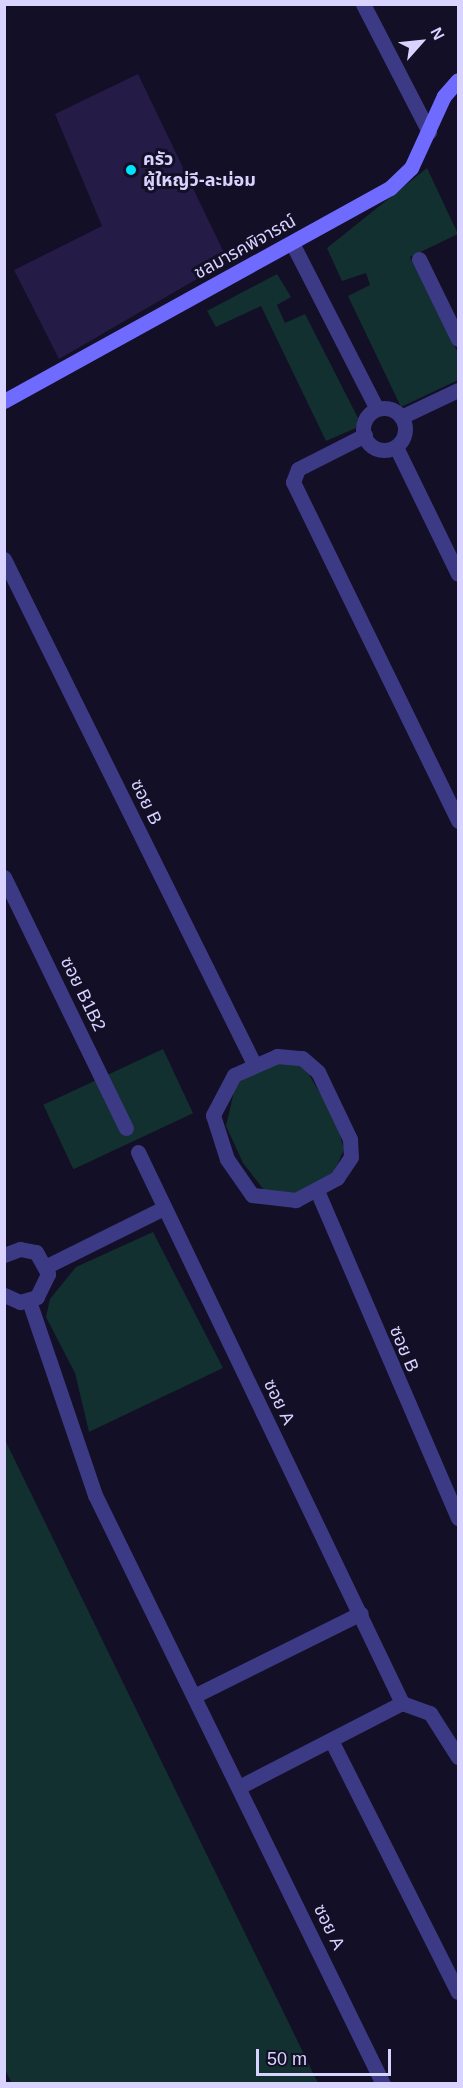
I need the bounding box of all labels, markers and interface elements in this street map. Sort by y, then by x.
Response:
north arrow [391,12,451,72]
text: N [427,25,448,43]
place label: ครัว ผู้ใหญ่วี-ละม่อม [143,149,256,192]
marker: ครัว ผู้ใหญ่วี-ละม่อม [124,163,138,177]
street label: ชลมารคพิจารณ์ [190,210,300,284]
street label: ซอย B [126,776,166,828]
street label: ซอย B1B2 [56,953,110,1035]
street label: ซอย B [385,1323,423,1375]
street label: ซอย A [259,1376,299,1428]
street label: ซอย A [309,1901,349,1953]
scale bar [259,2037,394,2075]
text: 50 m [267,2049,307,2069]

